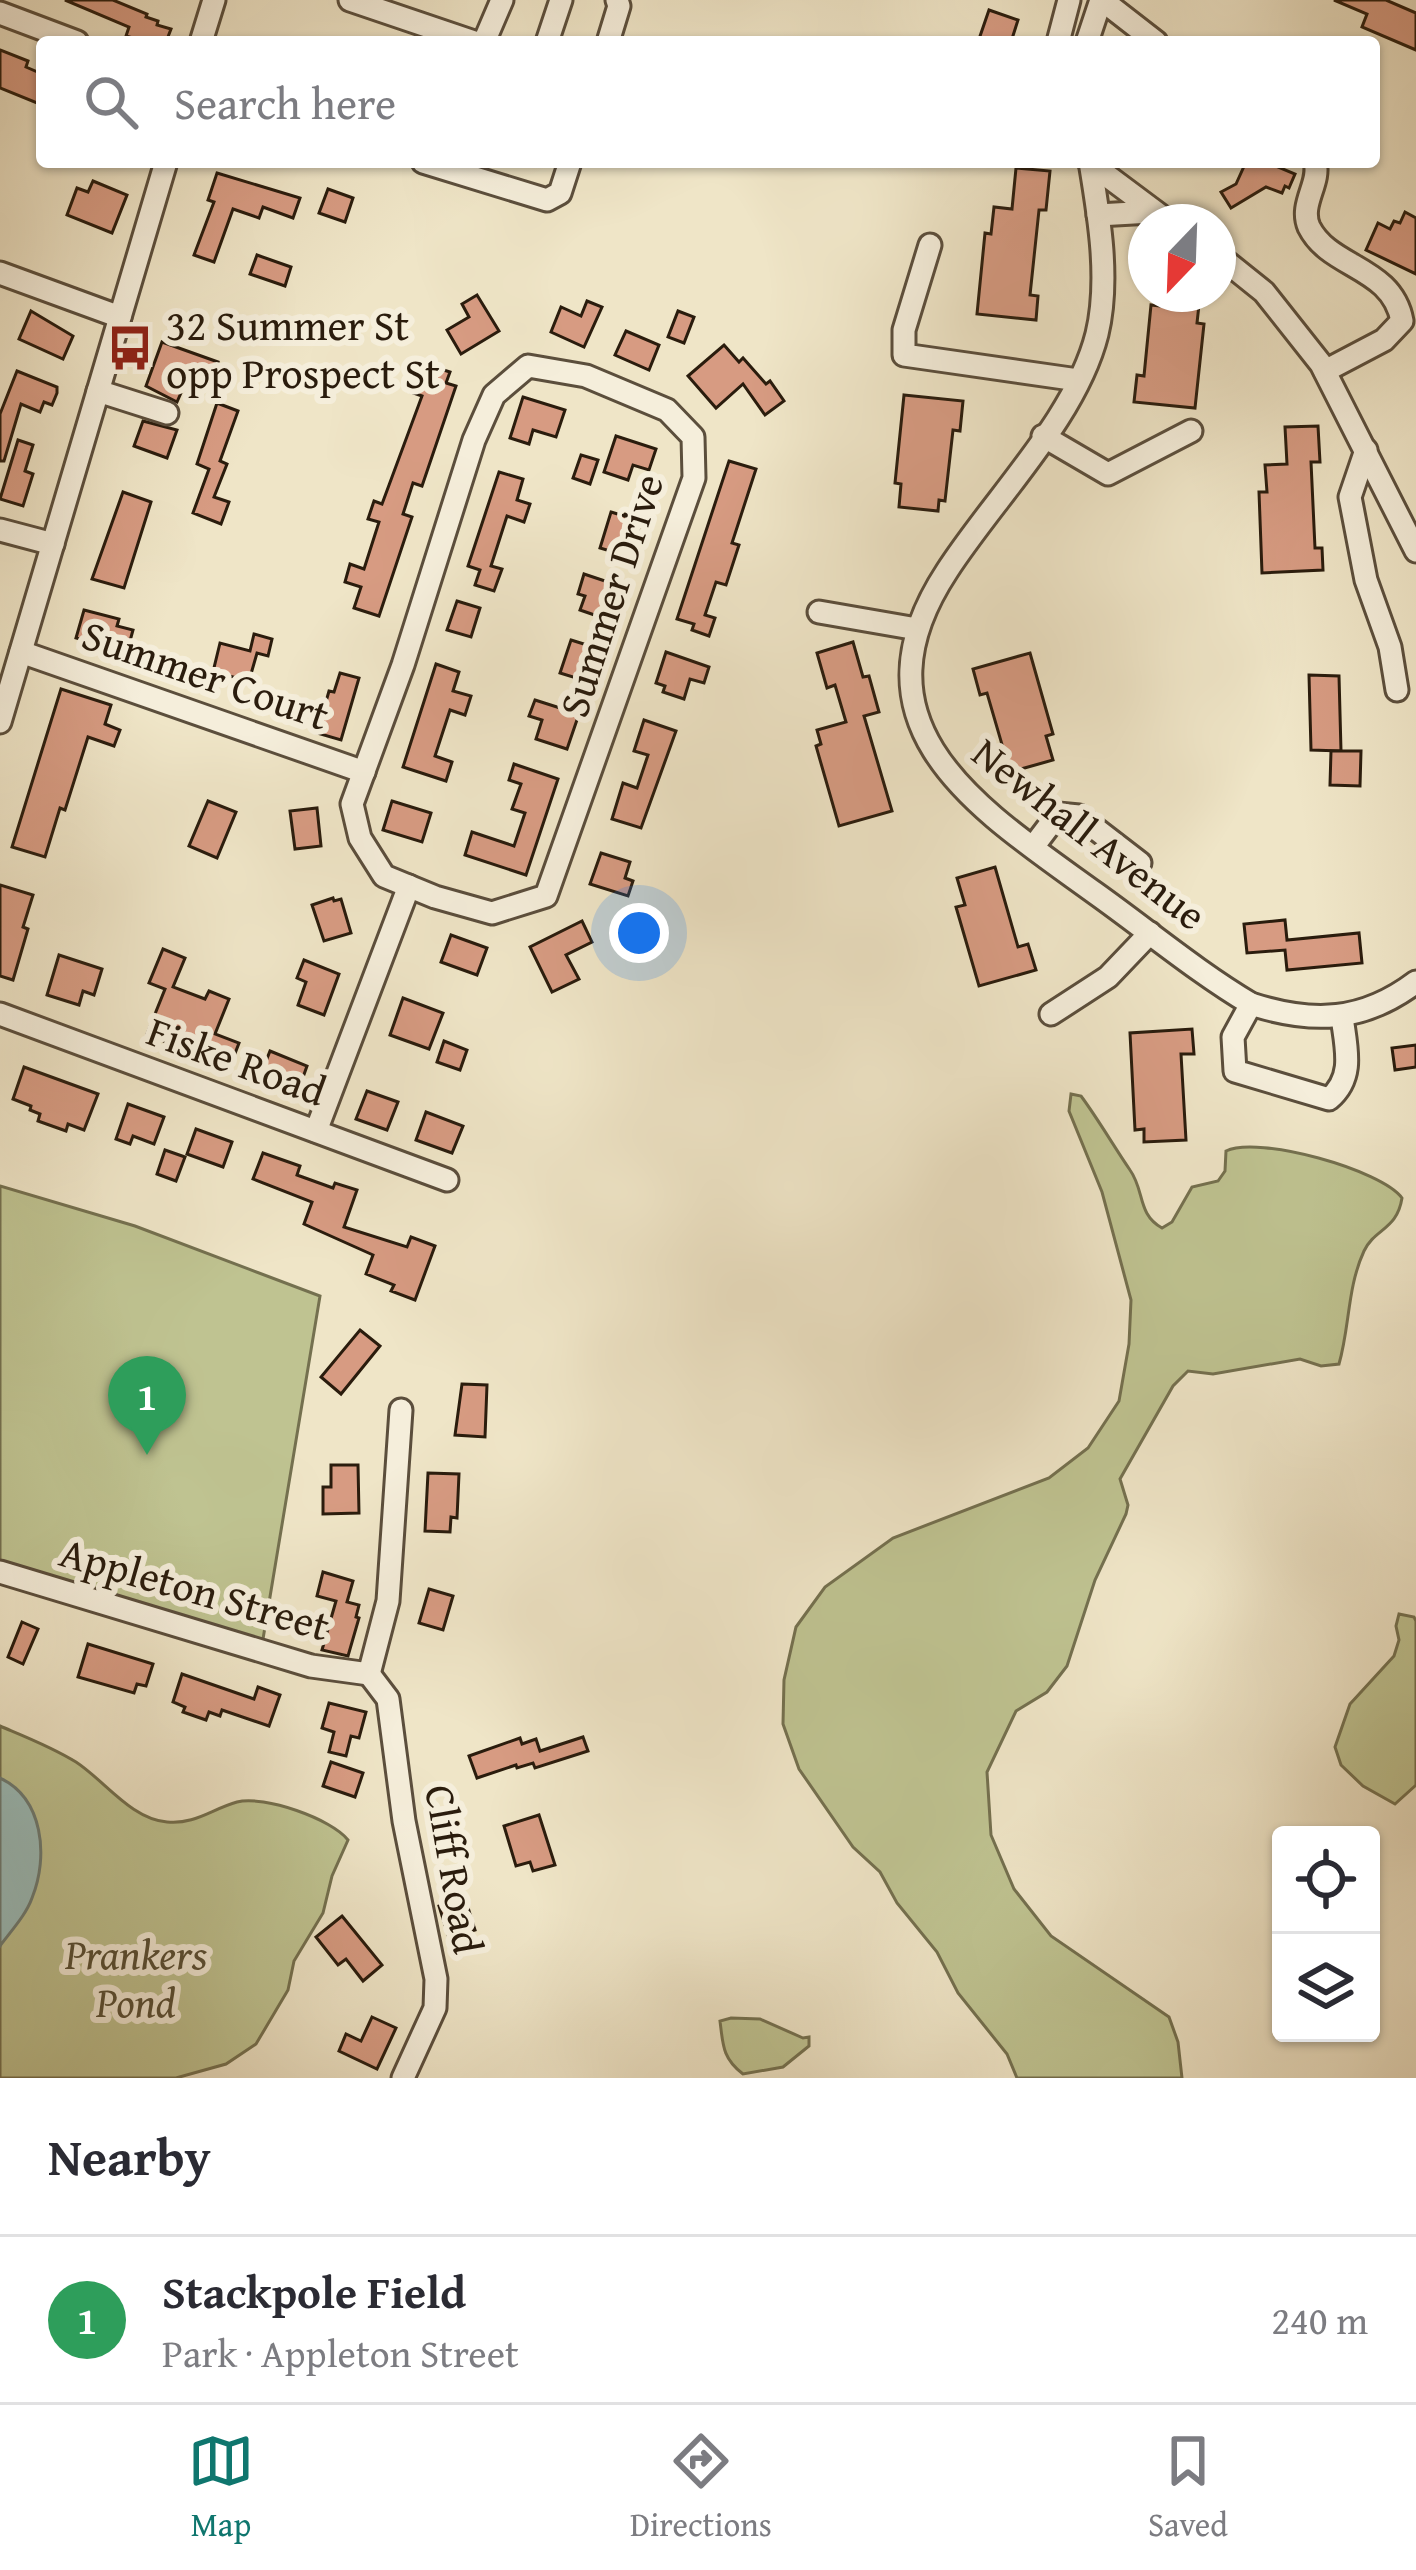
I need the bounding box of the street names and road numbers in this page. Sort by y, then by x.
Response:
street label: Summer Drive [542,466,678,724]
street label: Summer Court [74,603,338,745]
street label: Newhall Avenue [960,722,1220,944]
street label: Fiske Road [139,999,335,1121]
street label: Appleton Street [53,1520,337,1656]
street label: Cliff Road [410,1780,500,1959]

